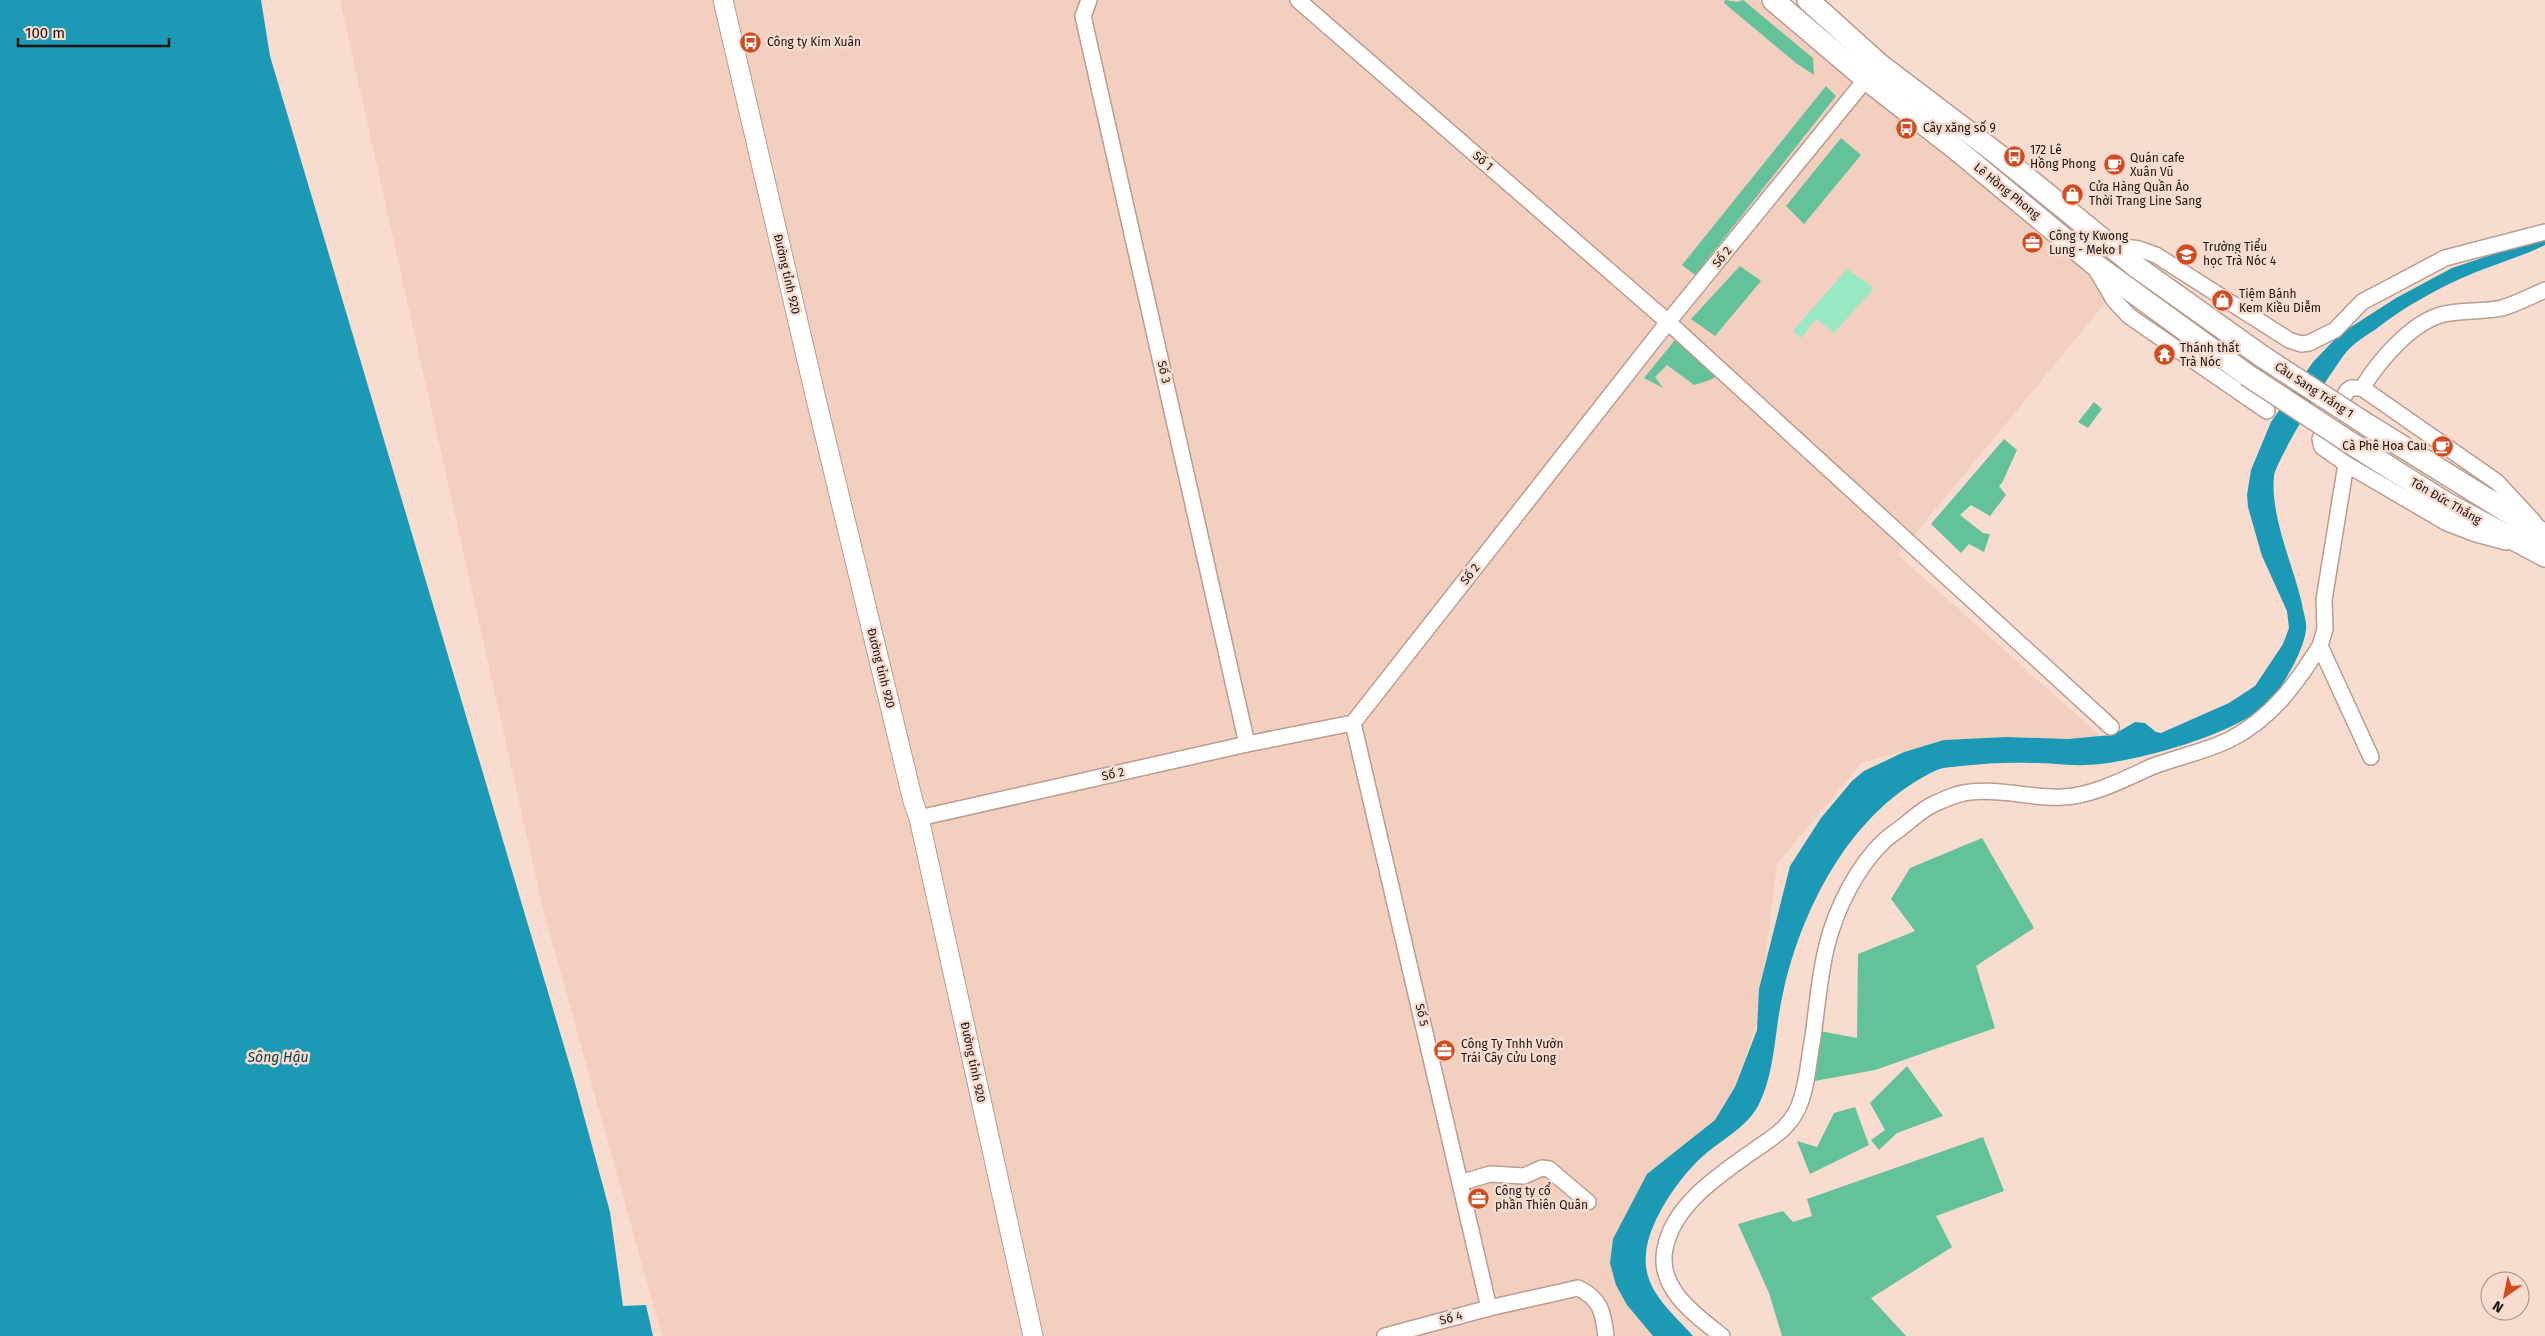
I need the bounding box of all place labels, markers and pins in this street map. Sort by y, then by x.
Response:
bus stop icon: Công ty Kim Xuân [739,30,763,54]
place label: Công ty Kim Xuân [767,35,861,49]
bus stop icon: Cây xăng số 9 [1895,116,1919,140]
place label: Cây xăng số 9 [1923,120,1996,135]
place label: 172 Lê Hồng Phong [2030,143,2096,171]
bus stop icon: 172 Lê Hồng Phong [2002,145,2026,169]
place label: Quán cafe Xuân Vũ [2130,151,2185,179]
cafe icon: Quán cafe Xuân Vũ [2102,153,2126,177]
place label: Cửa Hàng Quần Áo Thời Trang Line Sang [2089,179,2202,208]
shop icon: Cửa Hàng Quần Áo Thời Trang Line Sang [2061,182,2085,206]
place label: Công ty Kwong Lung - Meko I [2049,229,2129,257]
office icon: Công ty Kwong Lung - Meko I [2021,231,2045,255]
place label: Trường Tiểu học Trà Nóc 4 [2203,238,2277,268]
school or university icon: Trường Tiểu học Trà Nóc 4 [2175,242,2199,266]
place label: Tiệm Bánh Kem Kiều Diễm [2239,287,2321,315]
shop icon: Tiệm Bánh Kem Kiều Diễm [2211,289,2235,313]
place label: Thánh thất Trà Nóc [2180,340,2240,369]
temple icon: Thánh thất Trà Nóc [2152,343,2176,367]
cafe icon: Cà Phê Hoa Cau [2431,434,2455,458]
place label: Cà Phê Hoa Cau [2342,439,2427,453]
place label: Công Ty Tnhh Vườn Trái Cây Cửu Long [1461,1037,1563,1065]
office icon: Công Ty Tnhh Vườn Trái Cây Cửu Long [1433,1039,1457,1063]
place label: Công ty cổ phần Thiên Quân [1495,1182,1588,1212]
office icon: Công ty cổ phần Thiên Quân [1467,1186,1491,1210]

